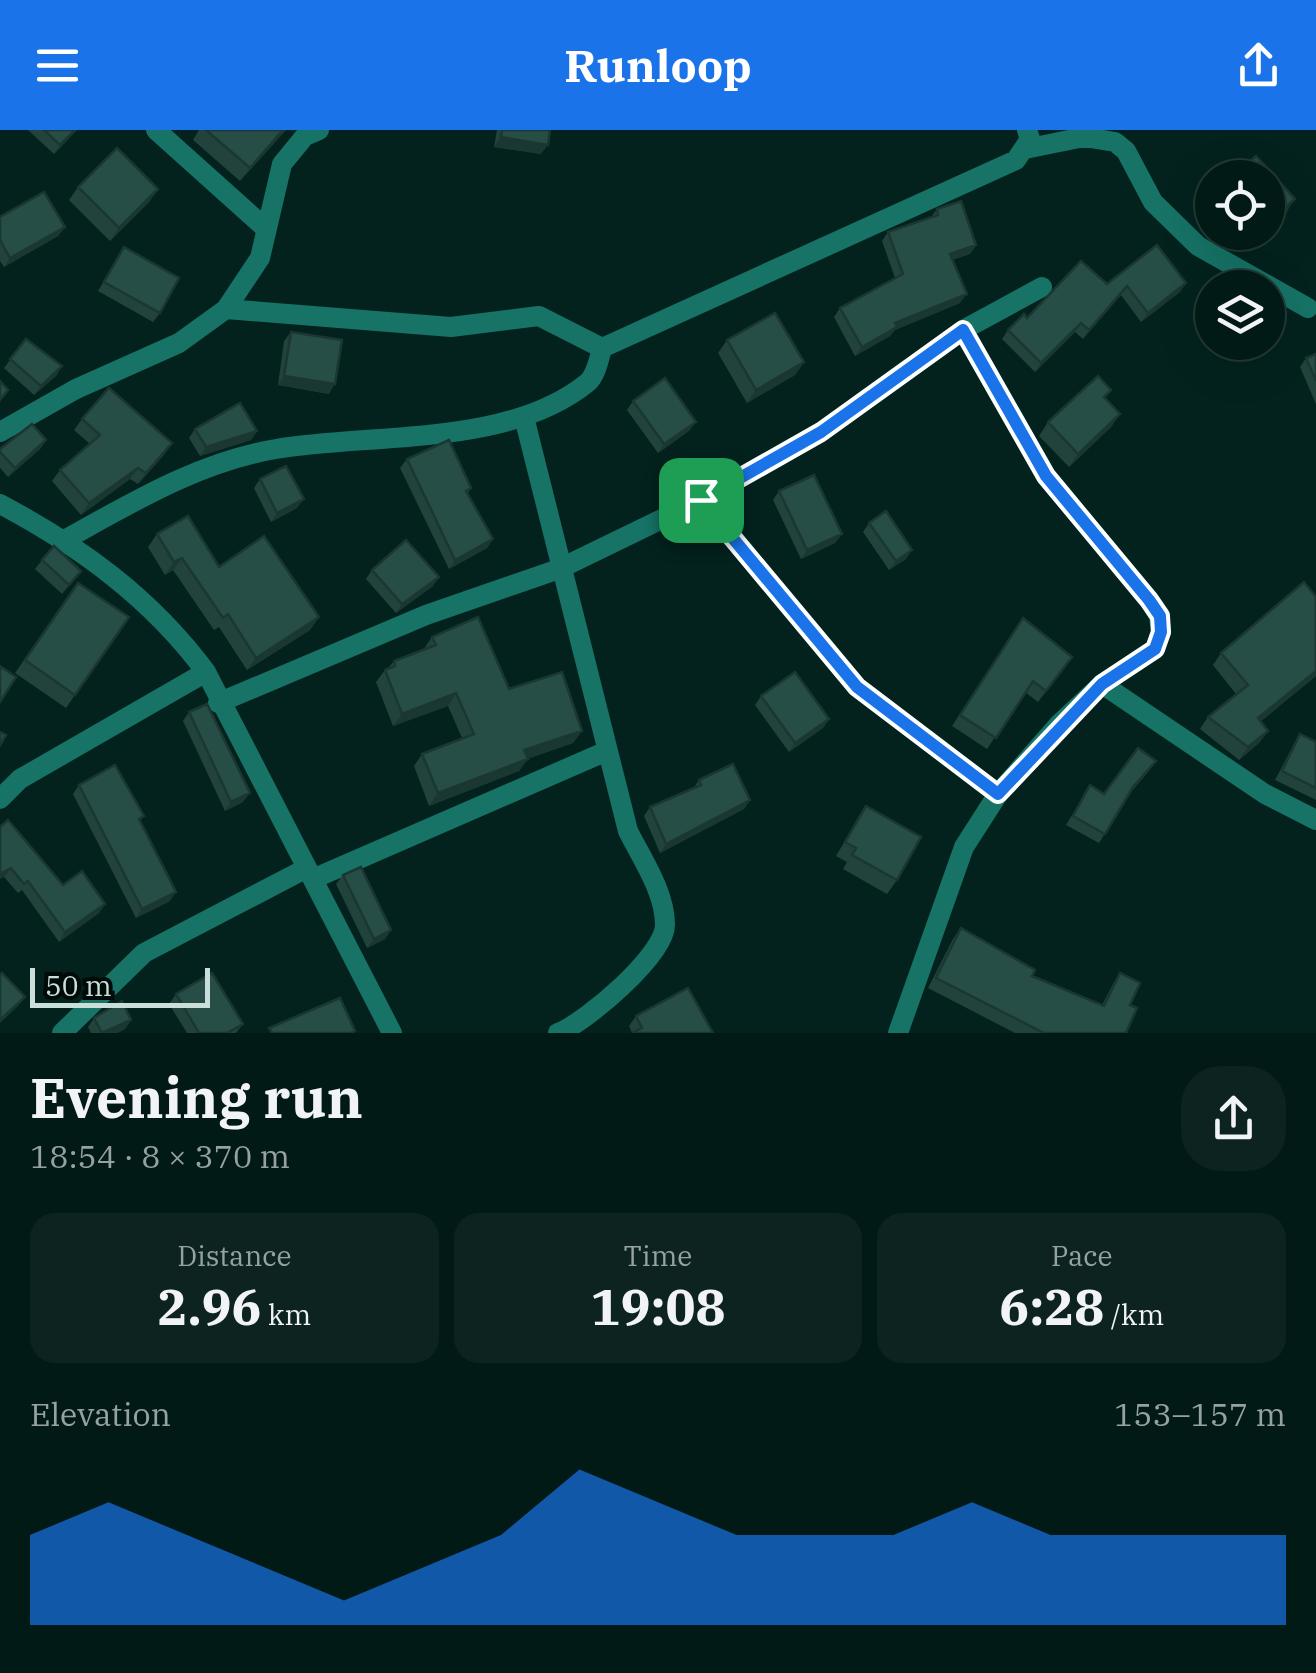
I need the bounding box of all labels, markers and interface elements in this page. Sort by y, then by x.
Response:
text: Runloop [564,36,752,94]
icon: menu [30,38,85,93]
icon: share [1231,38,1286,93]
map controls [1195,160,1285,360]
button: locate [1195,160,1285,250]
button: layers [1195,270,1285,360]
pin [659,458,744,543]
icon: arrive [674,473,729,528]
scale bar [30,963,210,1008]
text: 50 m [45,967,112,1004]
text: Evening run [30,1062,363,1133]
button: share [1181,1066,1286,1171]
text: 18:54 · 8 × 370 m [30,1135,290,1177]
text: Distance [177,1237,291,1274]
text: Time [624,1237,692,1274]
text: Pace [1051,1237,1112,1274]
text: 2.96 [158,1274,262,1339]
text: 19:08 [590,1274,726,1339]
text: 6:28 [999,1274,1104,1339]
text: km [262,1296,311,1333]
text: /km [1104,1296,1164,1333]
text: Elevation [30,1393,171,1435]
text: 153–157 m [1114,1393,1286,1435]

